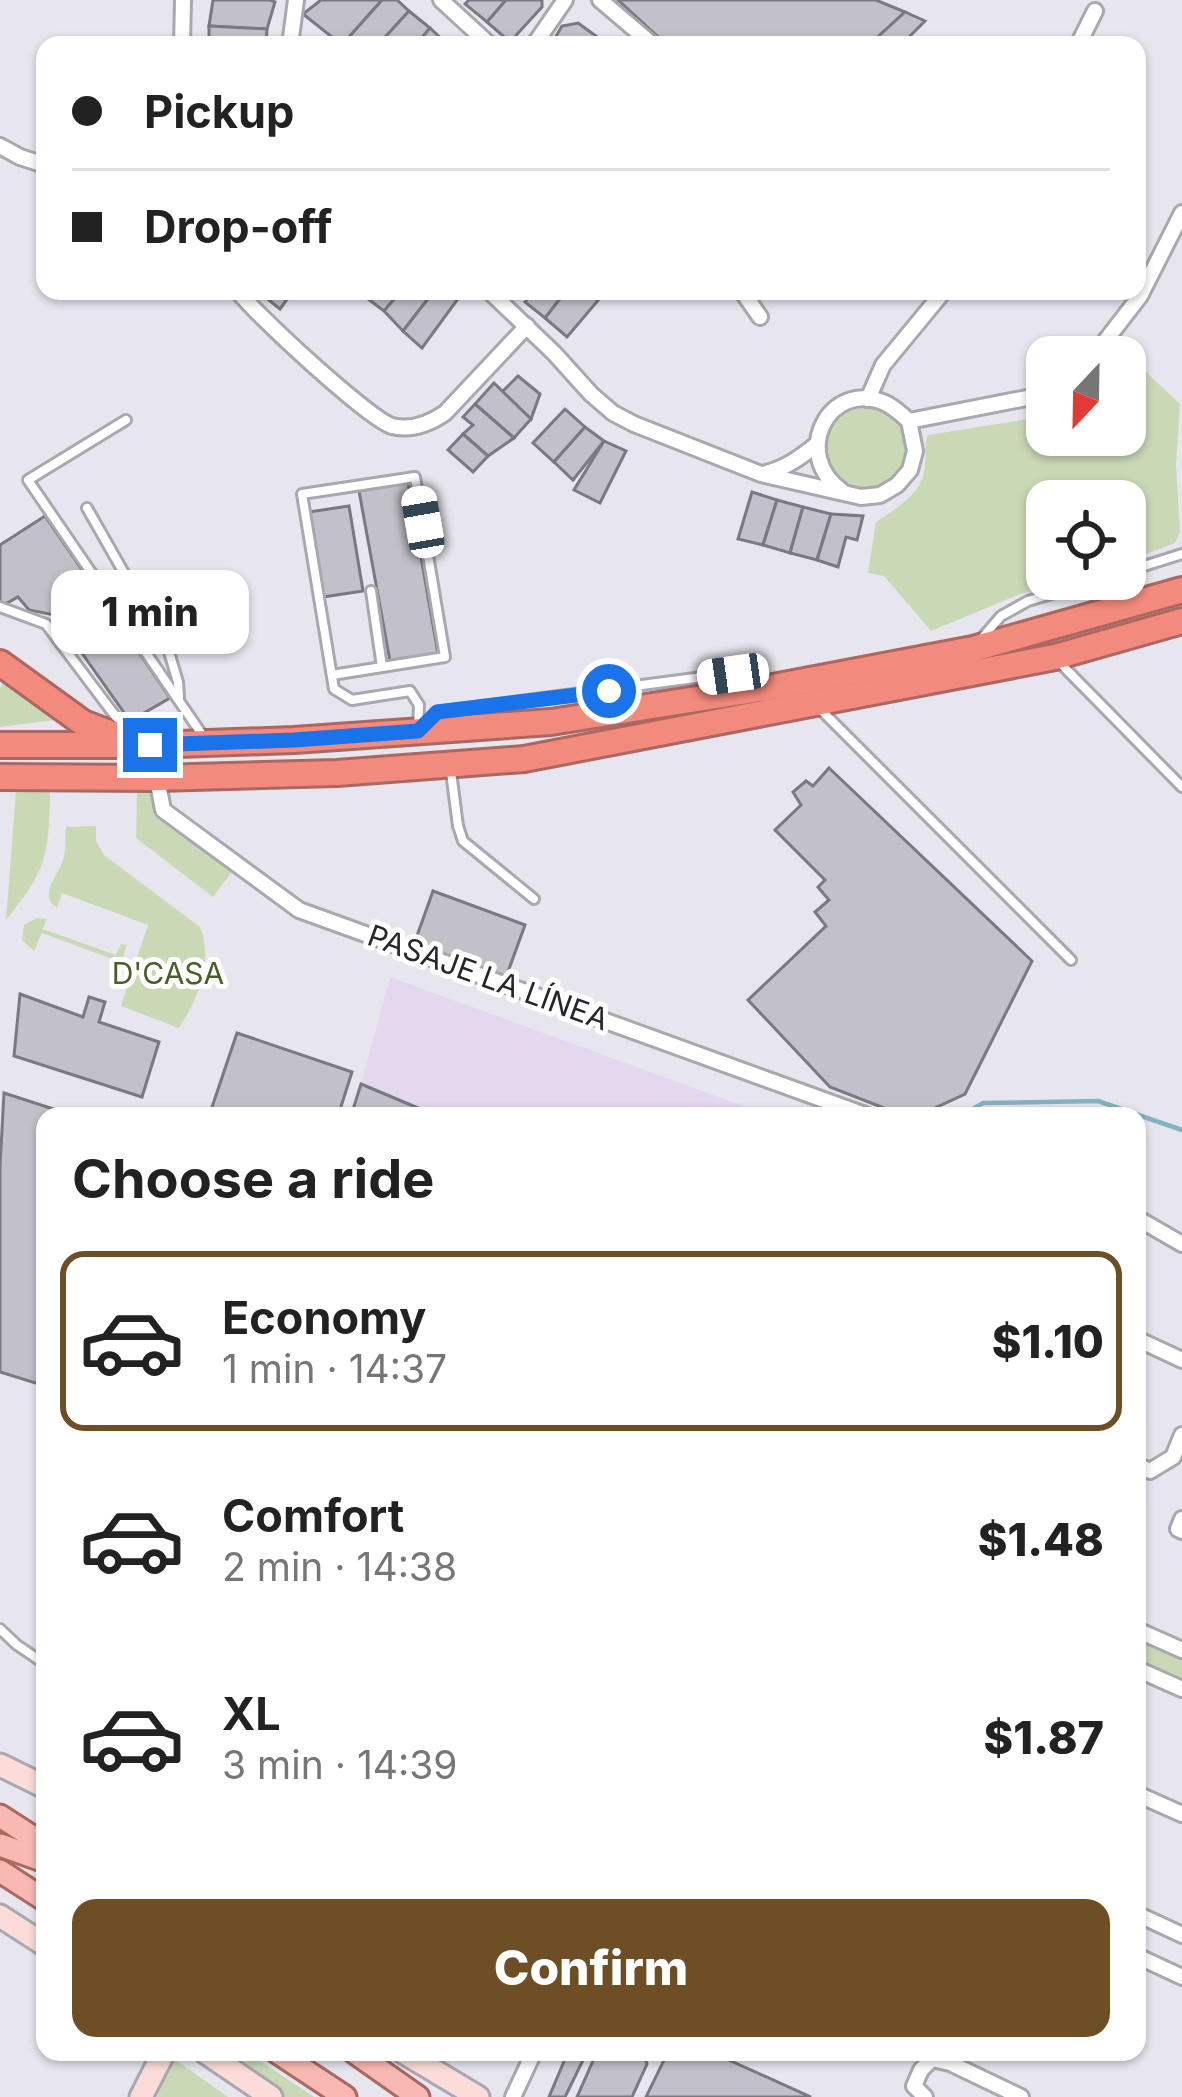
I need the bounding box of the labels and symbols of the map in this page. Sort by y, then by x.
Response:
north arrow [1026,336,1146,456]
car [399,483,447,561]
callout: 1 min [51,571,249,655]
car [695,651,771,697]
route start [582,664,636,718]
route end [123,718,177,772]
street label: PASAJE LA LÍNEA [363,917,614,1037]
park label: D'CASA [112,955,224,991]

